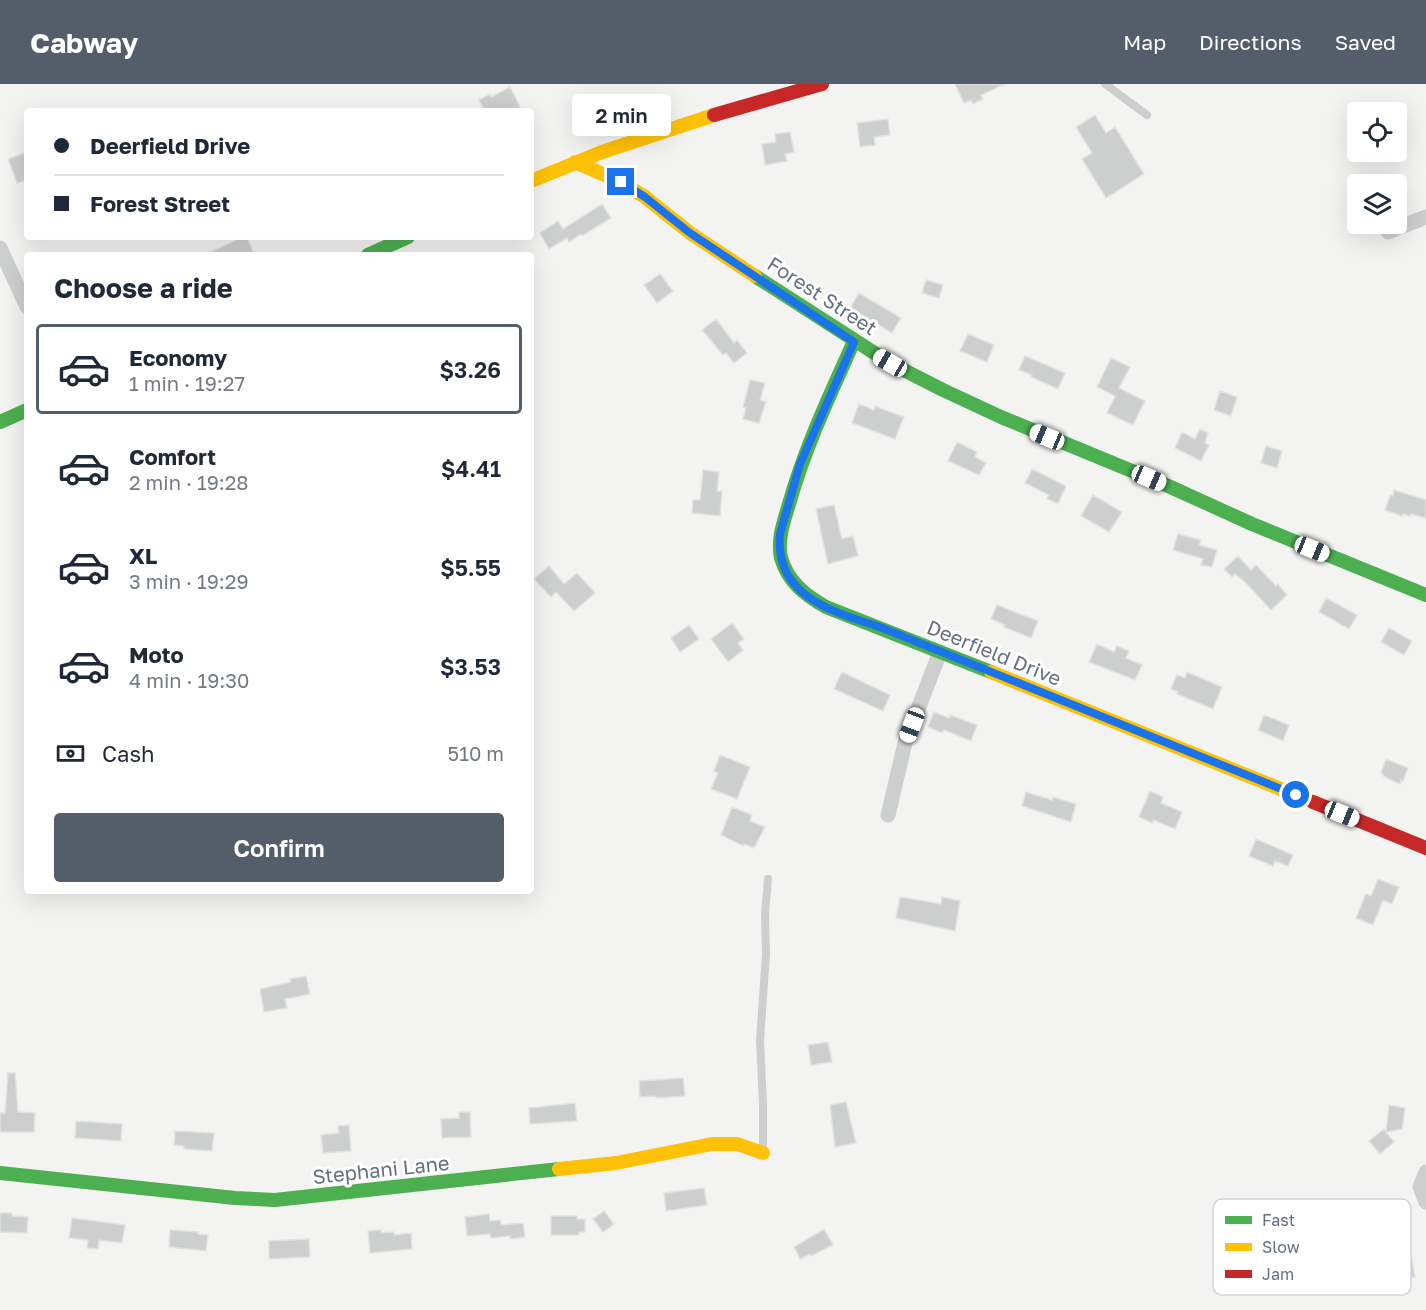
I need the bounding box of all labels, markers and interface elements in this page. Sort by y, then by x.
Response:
text: Cabway [30,26,138,59]
text: Map [1123,29,1166,55]
text: Directions [1199,29,1302,55]
text: Saved [1335,29,1396,55]
callout: 2 min [572,95,670,137]
map controls [1347,102,1407,234]
button: locate [1347,102,1407,162]
text: 2 min [596,103,648,127]
text: Deerfield Drive [90,132,250,159]
route end [607,168,634,195]
button: layers [1347,174,1407,234]
text: Forest Street [90,190,230,217]
street label: Forest Street [763,251,882,339]
text: Choose a ride [54,272,233,304]
icon: car [57,342,111,396]
text: Economy [129,344,227,371]
car [870,346,910,380]
text: $3.26 [439,356,501,383]
text: 1 min · 19:27 [129,371,245,395]
car [1027,422,1067,452]
icon: car [57,441,111,495]
text: Comfort [129,443,216,470]
text: $4.41 [441,455,501,482]
car [1129,463,1169,493]
text: 2 min · 19:28 [129,470,249,494]
car [1292,534,1332,564]
icon: car [57,540,111,594]
text: XL [129,542,157,569]
text: $5.55 [440,554,501,581]
text: 3 min · 19:29 [129,569,249,593]
street label: Deerfield Drive [924,614,1065,690]
icon: car [57,639,111,693]
text: Moto [129,641,184,668]
text: $3.53 [440,653,501,680]
text: 4 min · 19:30 [129,668,249,692]
car [897,705,927,745]
icon: cash [54,737,87,770]
text: Cash [102,740,155,767]
text: 510 m [448,741,504,765]
route start [1282,781,1309,808]
car [1322,799,1362,829]
button: Confirm [54,813,504,882]
street label: Stephani Lane [311,1150,450,1188]
legend [1213,1199,1411,1295]
text: Fast [1262,1210,1295,1230]
text: Slow [1262,1237,1300,1257]
text: Jam [1262,1264,1294,1284]

